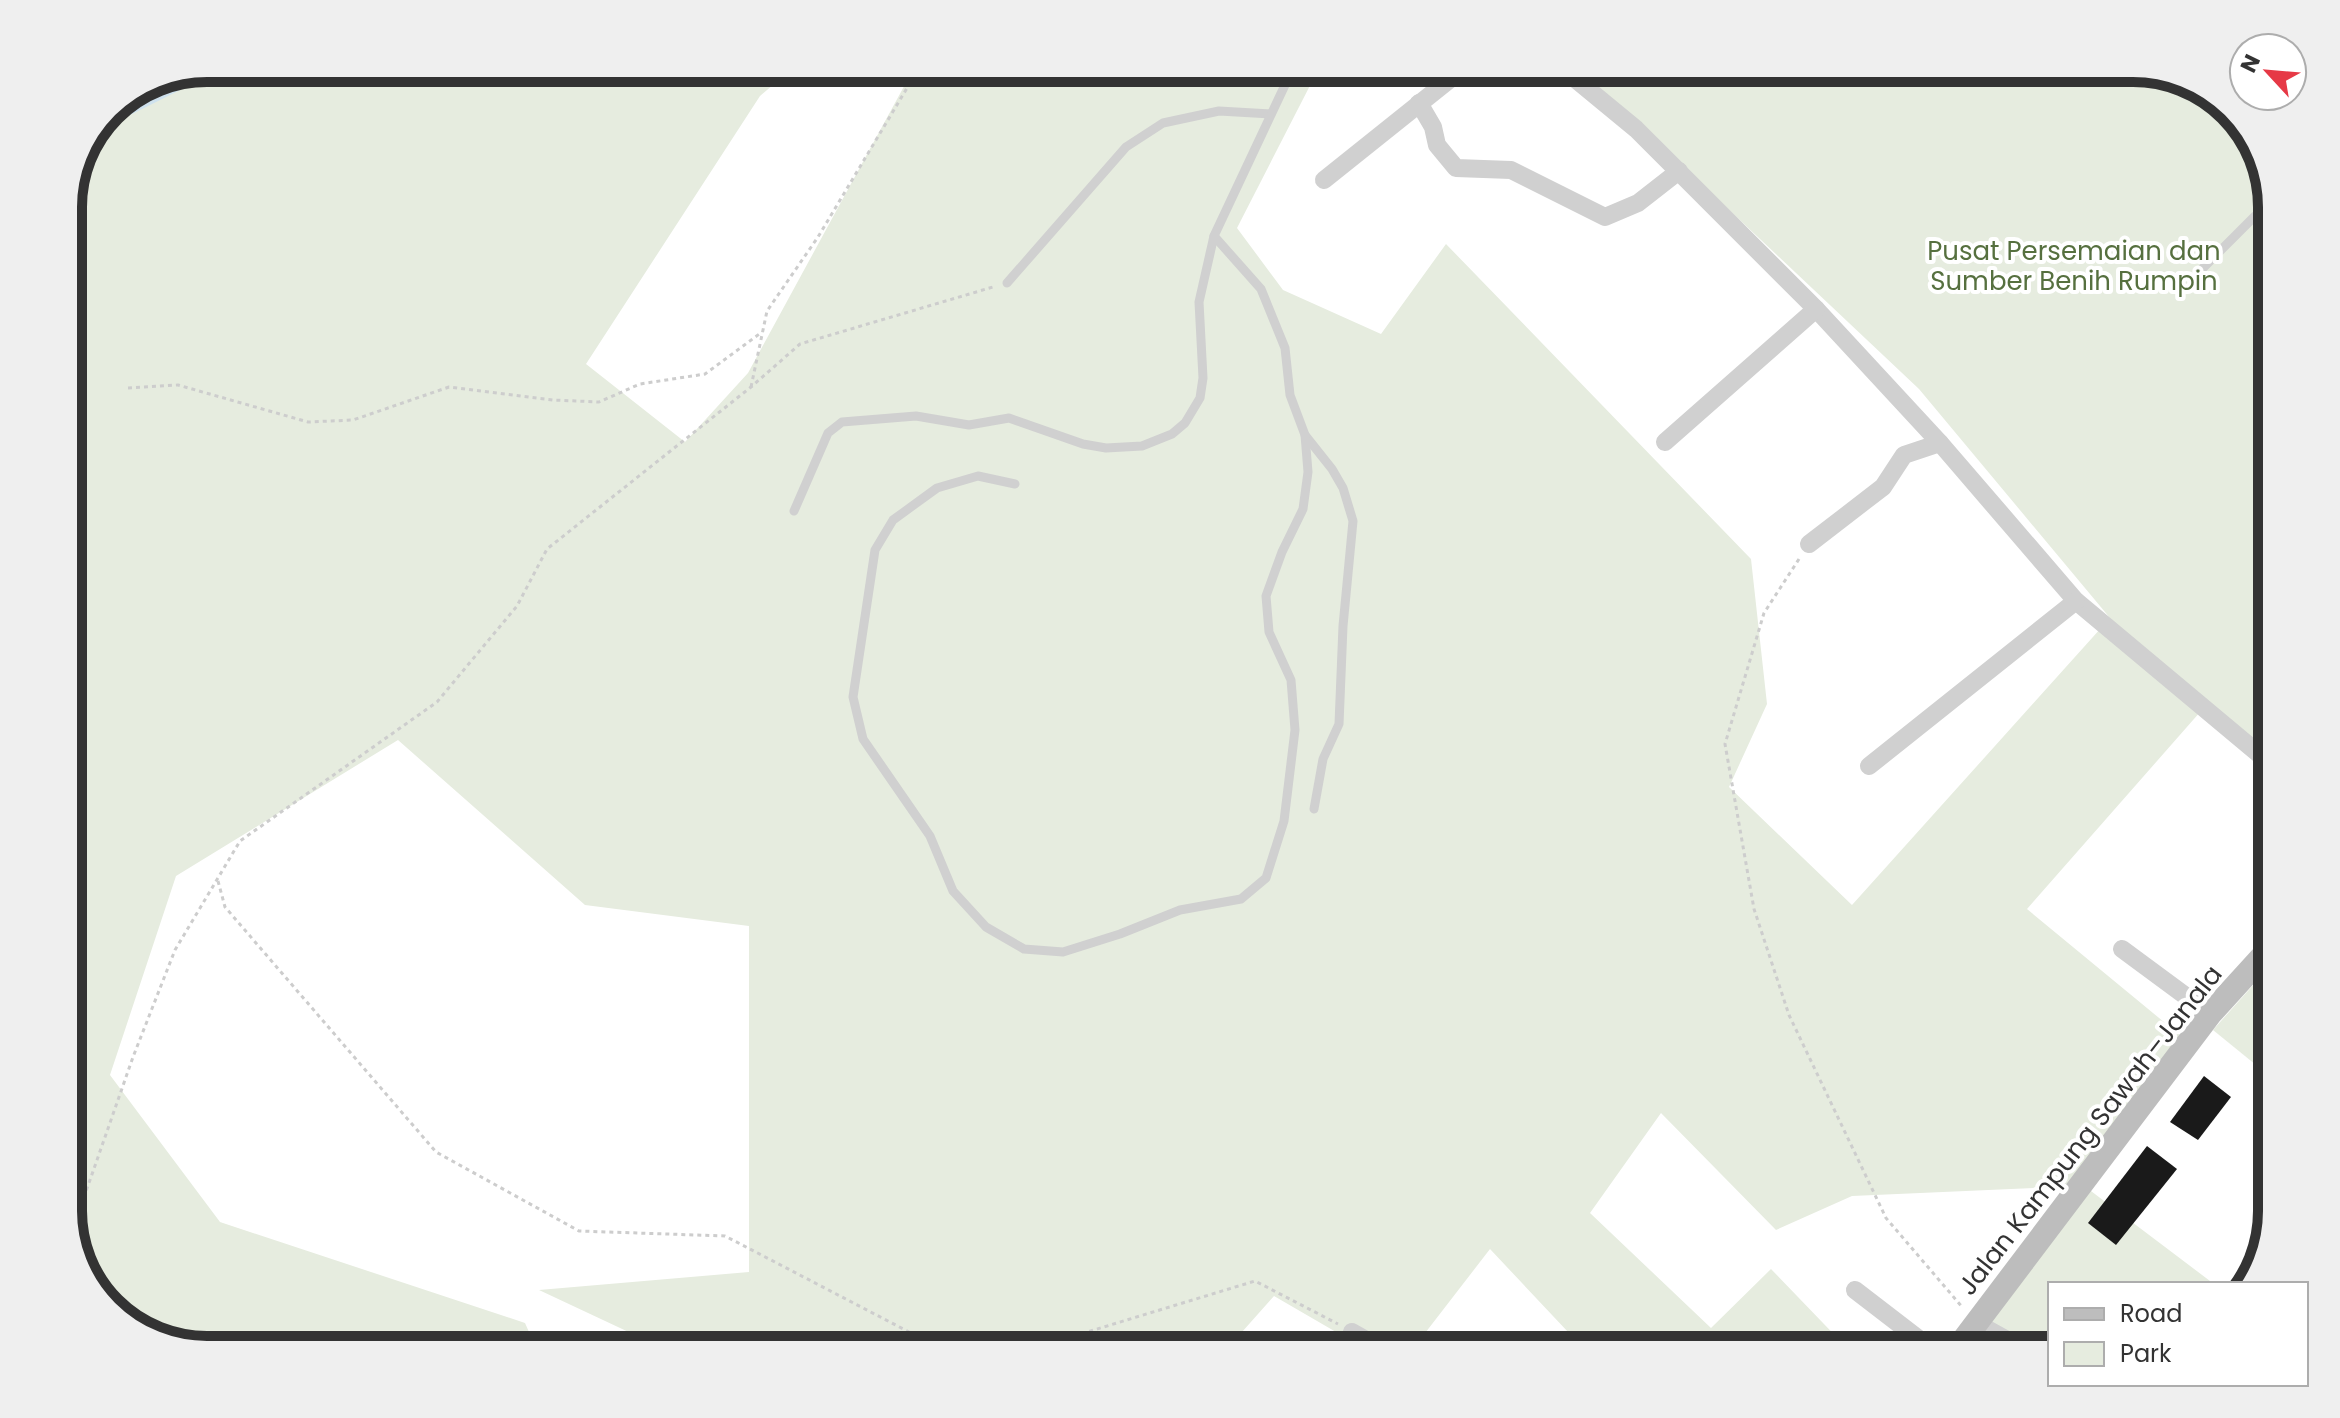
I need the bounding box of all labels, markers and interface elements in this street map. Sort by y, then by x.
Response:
north arrow [2228,32,2308,112]
text: N [2233,49,2268,78]
park label: Pusat Persemaian dan Sumber Benih Rumpin [1927,233,2221,299]
street label: Jalan Kampung Sawah–Janala [1950,957,2230,1303]
legend [2048,1282,2308,1386]
text: Road [2120,1297,2182,1330]
text: Park [2120,1337,2172,1370]

